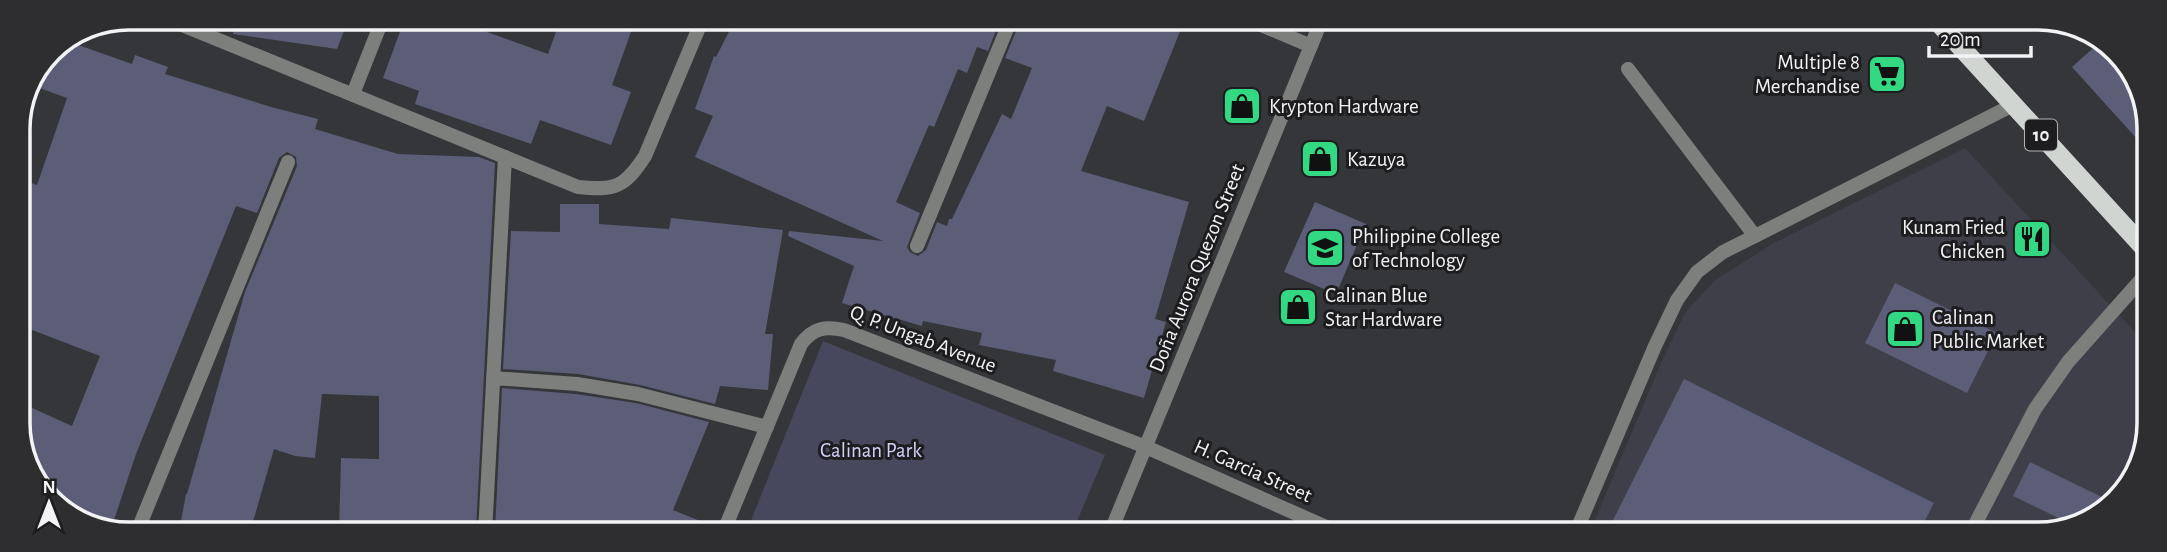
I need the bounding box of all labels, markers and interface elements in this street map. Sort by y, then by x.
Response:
scale bar [1929,14,2030,58]
text: 20 m [1940,29,1981,50]
place label: Multiple 8 Merchandise [1755,52,1860,97]
supermarket icon: Multiple 8 Merchandise [1866,53,1908,95]
shop icon: Krypton Hardware [1221,85,1263,127]
place label: Krypton Hardware [1269,96,1419,117]
road number: 10 [2025,119,2057,150]
shop icon: Kazuya [1299,138,1341,180]
place label: Kazuya [1347,149,1406,170]
street label: Doña Aurora Quezon Street [1146,161,1249,375]
place label: Kunam Fried Chicken [1902,217,2005,262]
restaurant icon: Kunam Fried Chicken [2011,218,2053,260]
place label: Philippine College of Technology [1352,226,1500,271]
school or university icon: Philippine College of Technology [1304,227,1346,269]
place label: Calinan Blue Star Hardware [1325,285,1442,330]
shop icon: Calinan Blue Star Hardware [1277,286,1319,328]
street label: Q. P. Ungab Avenue [847,301,999,377]
place label: Calinan Public Market [1932,307,2045,352]
shop icon: Calinan Public Market [1884,308,1926,350]
street label: H. Garcia Street [1191,436,1315,506]
park label: Calinan Park [820,440,922,461]
north arrow [14,468,84,538]
text: N [42,478,56,497]

